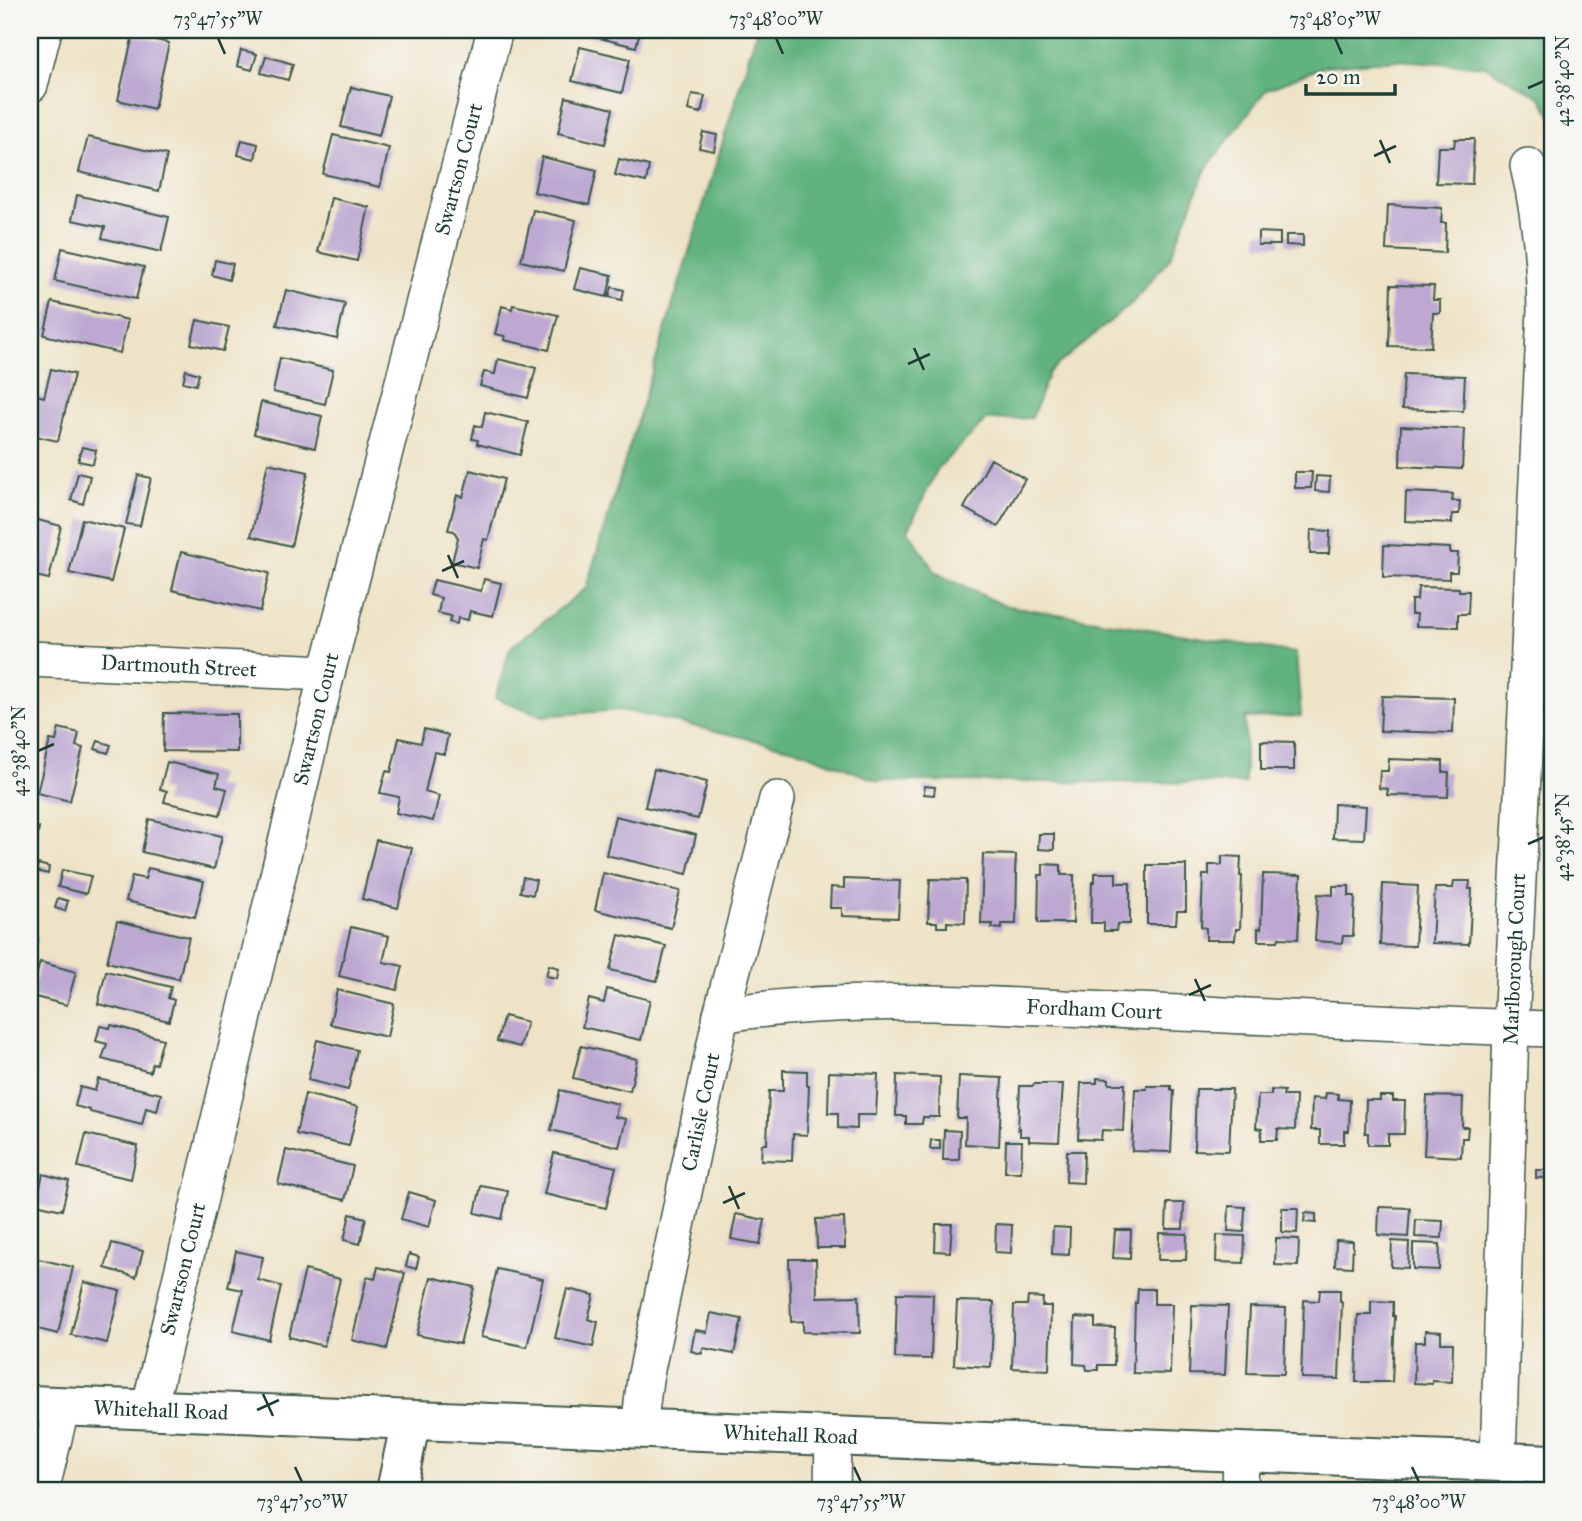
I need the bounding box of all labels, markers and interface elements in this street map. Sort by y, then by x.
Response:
text: 73°47'55"W [174,8,263,30]
text: 73°48'00"W [729,8,824,30]
text: 73°48'05"W [1289,8,1382,30]
text: 42°38'40"N [1552,36,1574,126]
scale bar [1306,52,1395,96]
text: 20 m [1316,64,1361,90]
street label: Swartson Court [429,100,489,238]
street label: Dartmouth Street [100,649,258,683]
street label: Swartson Court [287,649,345,788]
text: 42°38'40"N [8,706,30,796]
text: 42°38'45"N [1552,793,1574,881]
street label: Marlborough Court [1497,872,1531,1046]
street label: Fordham Court [1025,993,1164,1025]
street label: Carlisle Court [676,1050,726,1174]
street label: Swartson Court [154,1199,212,1338]
street label: Whitehall Road [93,1394,229,1426]
street label: Whitehall Road [723,1419,859,1450]
text: 73°47'50"W [257,1491,348,1513]
text: 73°47'55"W [817,1491,906,1513]
text: 73°48'00"W [1372,1491,1467,1513]

